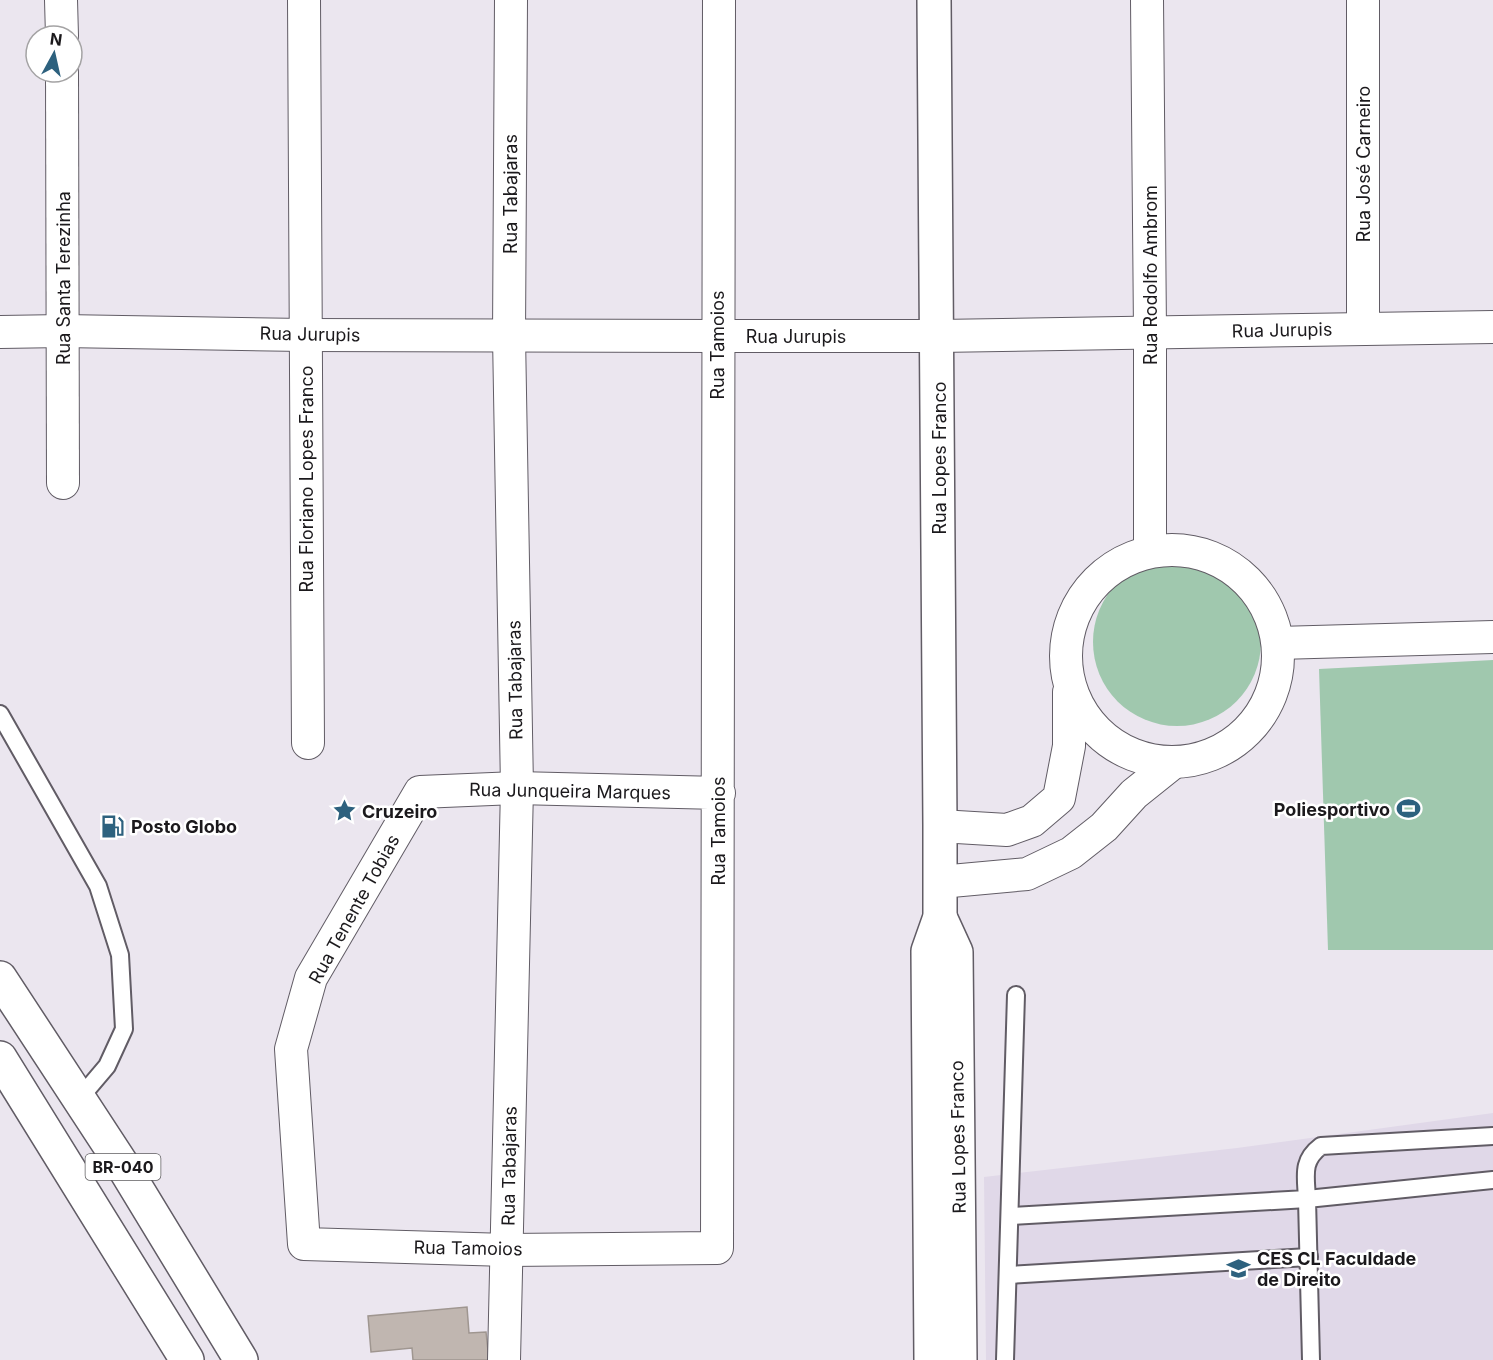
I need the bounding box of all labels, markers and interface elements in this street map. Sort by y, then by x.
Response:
north arrow [24,24,84,84]
text: N [49,28,64,50]
street label: Rua José Carneiro [1353,86,1374,242]
street label: Rua Tabajaras [500,134,521,254]
street label: Rua Rodolfo Ambrom [1140,185,1161,365]
street label: Rua Santa Terezinha [53,191,74,365]
street label: Rua Tamoios [707,290,728,400]
street label: Rua Jurupis [1232,319,1332,341]
street label: Rua Jurupis [260,323,360,345]
street label: Rua Jurupis [746,326,846,347]
street label: Rua Floriano Lopes Franco [296,366,317,592]
street label: Rua Lopes Franco [929,381,950,535]
street label: Rua Tabajaras [503,620,527,740]
street label: Rua Tamoios [708,776,729,886]
street label: Rua Junqueira Marques [469,779,671,803]
sports icon: Poliesportivo [1395,796,1421,822]
place icon: Cruzeiro [331,798,357,824]
place label: Poliesportivo [1274,799,1390,820]
place label: Cruzeiro [362,801,437,822]
fuel station icon: Posto Globo [100,813,126,839]
place label: Posto Globo [131,816,237,837]
street label: Rua Tenente Tobias [304,831,404,987]
street label: Rua Lopes Franco [946,1060,970,1214]
street label: Rua Tabajaras [497,1106,521,1226]
road number: BR-040 [86,1154,160,1180]
street label: Rua Tamoios [413,1237,523,1259]
place label: CES CL Faculdade de Direito [1257,1248,1417,1290]
school or university icon: CES CL Faculdade de Direito [1226,1255,1252,1281]

